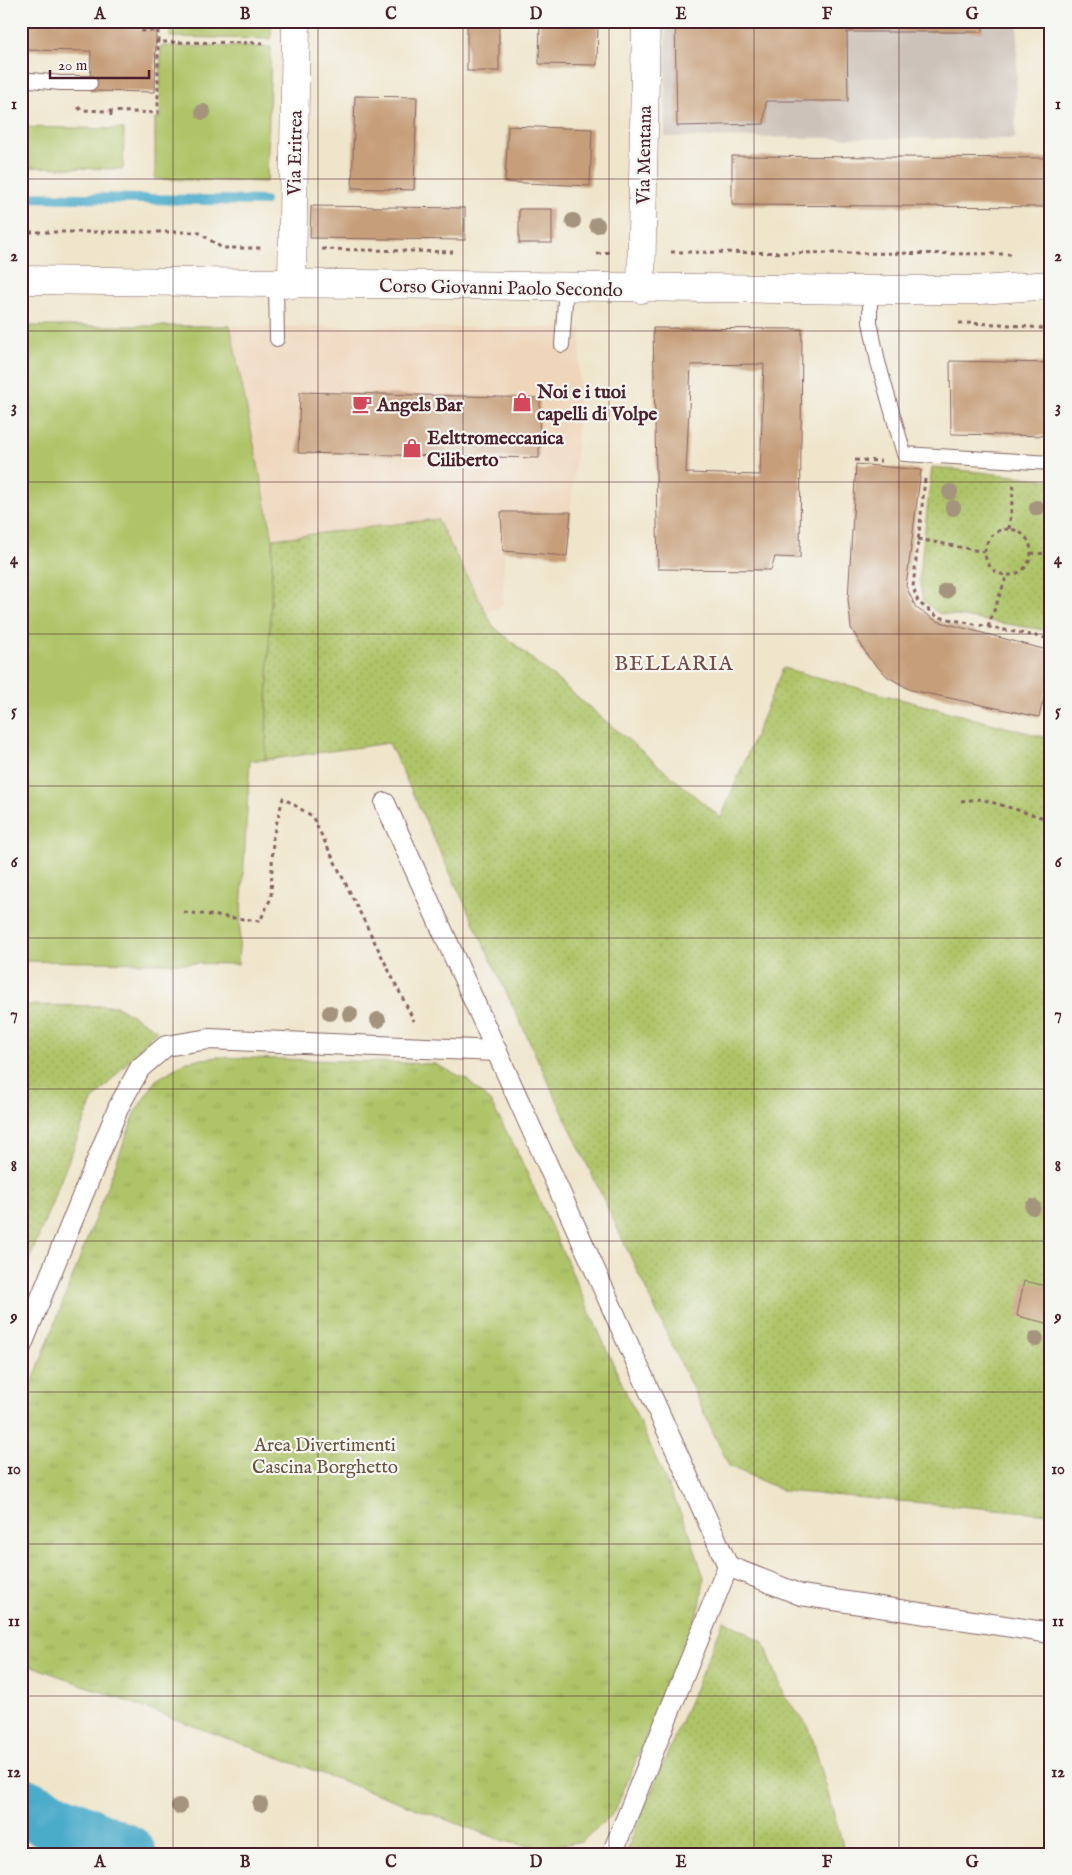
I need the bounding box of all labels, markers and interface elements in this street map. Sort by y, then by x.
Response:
text: A [94,5,107,25]
text: B [240,5,251,25]
text: C [385,5,397,25]
text: D [530,5,543,25]
text: E [675,5,687,25]
text: F [822,5,833,25]
text: G [966,5,979,25]
scale bar [50,48,149,80]
text: 20 m [58,56,88,75]
text: 1 [11,95,17,115]
text: 1 [1055,95,1061,115]
street label: Via Mentana [632,104,658,206]
street label: Via Eritrea [283,109,309,197]
text: 2 [10,247,18,267]
text: 2 [1054,247,1062,267]
street label: Corso Giovanni Paolo Secondo [379,275,623,303]
place label: Noi e i tuoi capelli di Volpe [536,381,657,427]
shop icon: Noi e i tuoi capelli di Volpe [511,391,533,413]
cafe icon: Angels Bar [351,393,373,415]
place label: Angels Bar [376,394,464,418]
text: 3 [11,398,17,418]
text: 3 [1055,398,1061,418]
place label: Eelttromeccanica Ciliberto [427,427,564,473]
shop icon: Eelttromeccanica Ciliberto [401,437,423,459]
text: 4 [10,550,19,570]
text: 4 [1054,550,1063,570]
district label: BELLARIA [614,651,734,678]
text: 5 [11,702,17,722]
text: 5 [1055,702,1061,722]
text: 6 [11,853,19,873]
text: 6 [1055,853,1063,873]
text: 7 [10,1005,18,1025]
text: 7 [1054,1005,1062,1025]
text: 8 [11,1157,17,1177]
text: 8 [1055,1157,1061,1177]
text: 9 [10,1308,18,1328]
text: 9 [1054,1308,1062,1328]
park label: Area Divertimenti Cascina Borghetto [252,1434,398,1480]
text: 10 [7,1460,21,1480]
text: 10 [1051,1460,1065,1480]
text: 11 [8,1612,20,1632]
text: 11 [1052,1612,1064,1632]
text: 12 [7,1763,21,1783]
text: 12 [1051,1763,1065,1783]
text: A [94,1853,107,1873]
text: B [240,1853,251,1873]
text: C [385,1853,397,1873]
text: D [530,1853,543,1873]
text: E [675,1853,687,1873]
text: F [822,1853,833,1873]
text: G [966,1853,979,1873]

